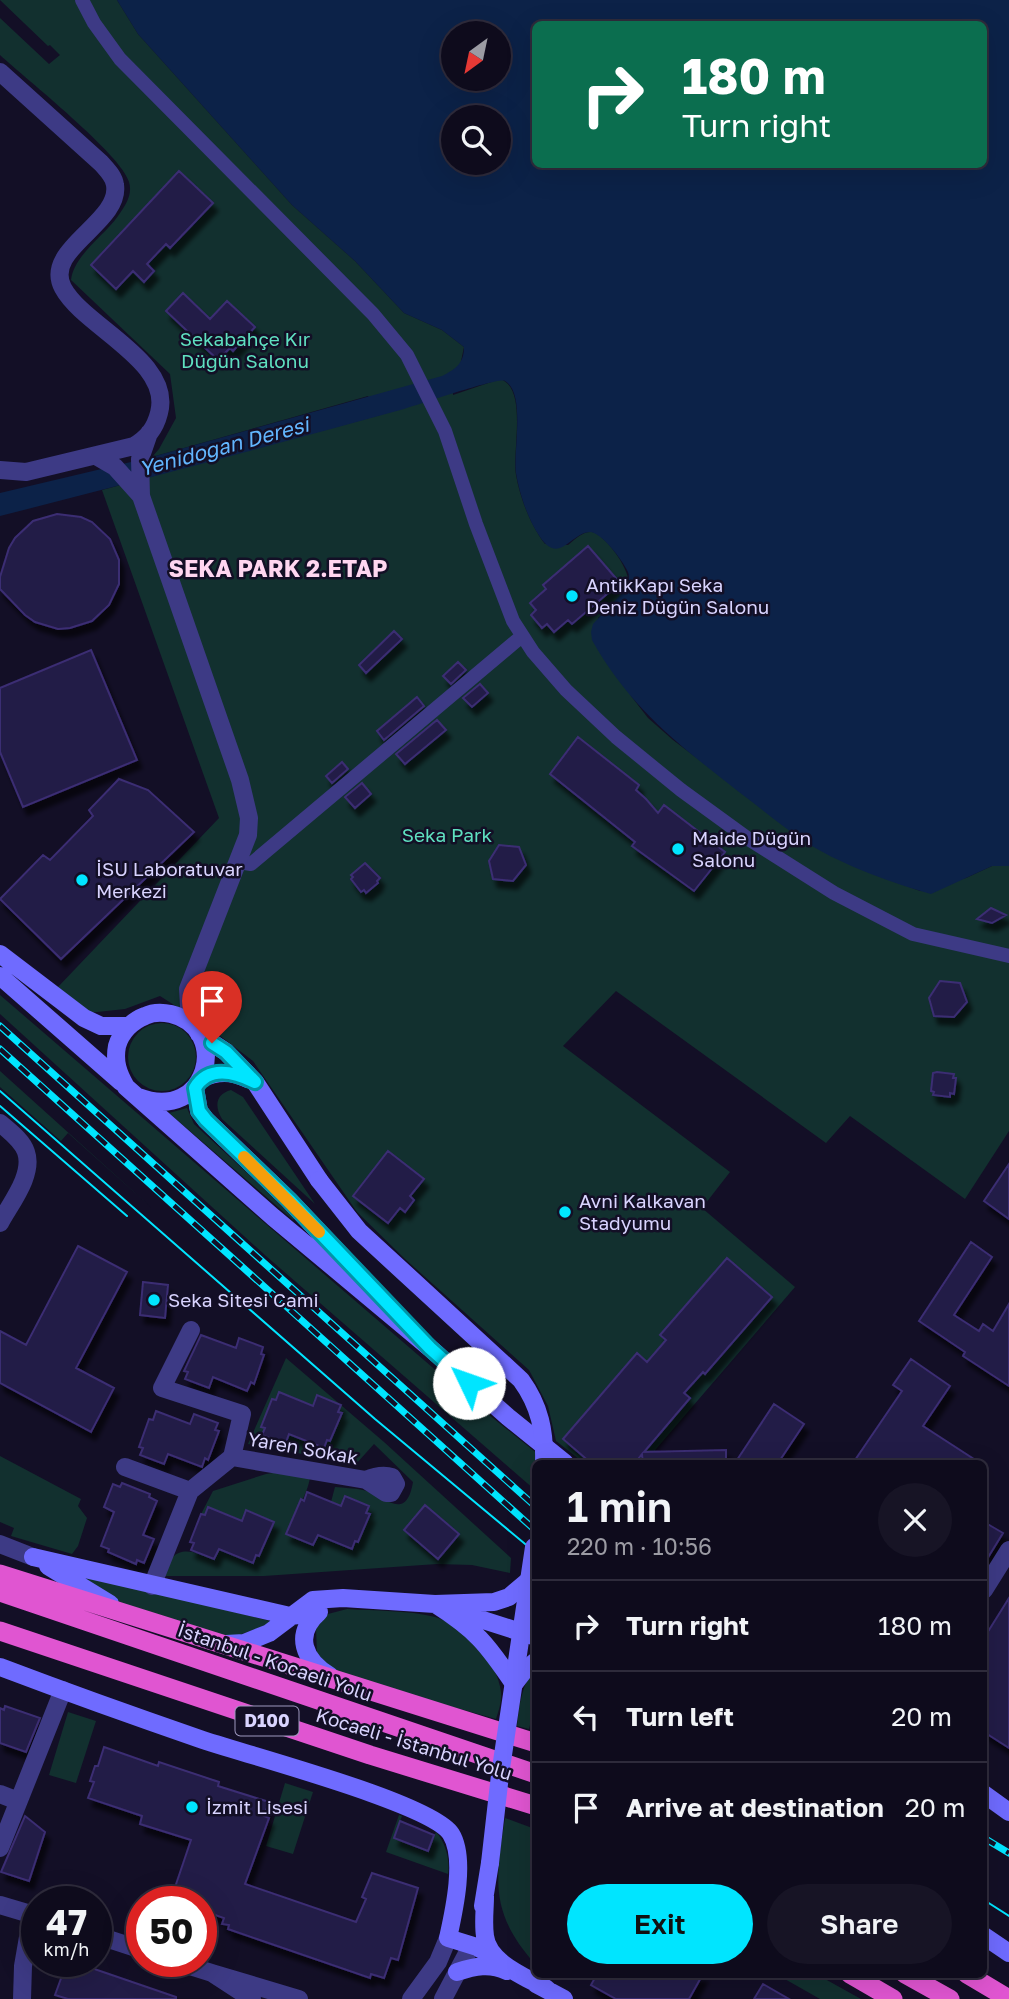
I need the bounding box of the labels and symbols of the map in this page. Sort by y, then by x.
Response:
north arrow [441,21,511,91]
park label: Sekabahçe Kır Düğün Salonu [180,327,311,372]
water label: Yenidoğan Deresi [136,410,314,481]
district label: SEKA PARK 2.ETAP [169,554,387,582]
place label: AntikKapı Seka Deniz Düğün Salonu [586,573,769,618]
marker: AntikKapı Seka Deniz Düğün Salonu [564,588,580,604]
park label: Seka Park [402,823,492,846]
place label: Maide Düğün Salonu [692,826,811,871]
marker: Maide Düğün Salonu [670,841,686,857]
place label: İSU Laboratuvar Merkezi [96,857,243,902]
marker: İSU Laboratuvar Merkezi [74,872,90,888]
pin [182,971,242,1043]
place label: Avni Kalkavan Stadyumu [579,1189,706,1234]
marker: Avni Kalkavan Stadyumu [557,1204,573,1220]
place label: Seka Sitesi Cami [168,1288,319,1311]
marker: Seka Sitesi Cami [146,1292,162,1308]
position arrow [432,1346,506,1420]
street label: Yaren Sokak [246,1426,360,1469]
street label: İstanbul - Kocaeli Yolu [175,1617,375,1706]
street label: Kocaeli - İstanbul Yolu [313,1703,515,1784]
road number: D100 [236,1706,298,1736]
place label: İzmit Lisesi [206,1795,308,1818]
marker: İzmit Lisesi [184,1799,200,1815]
speed limit sign: 50 [126,1886,217,1977]

